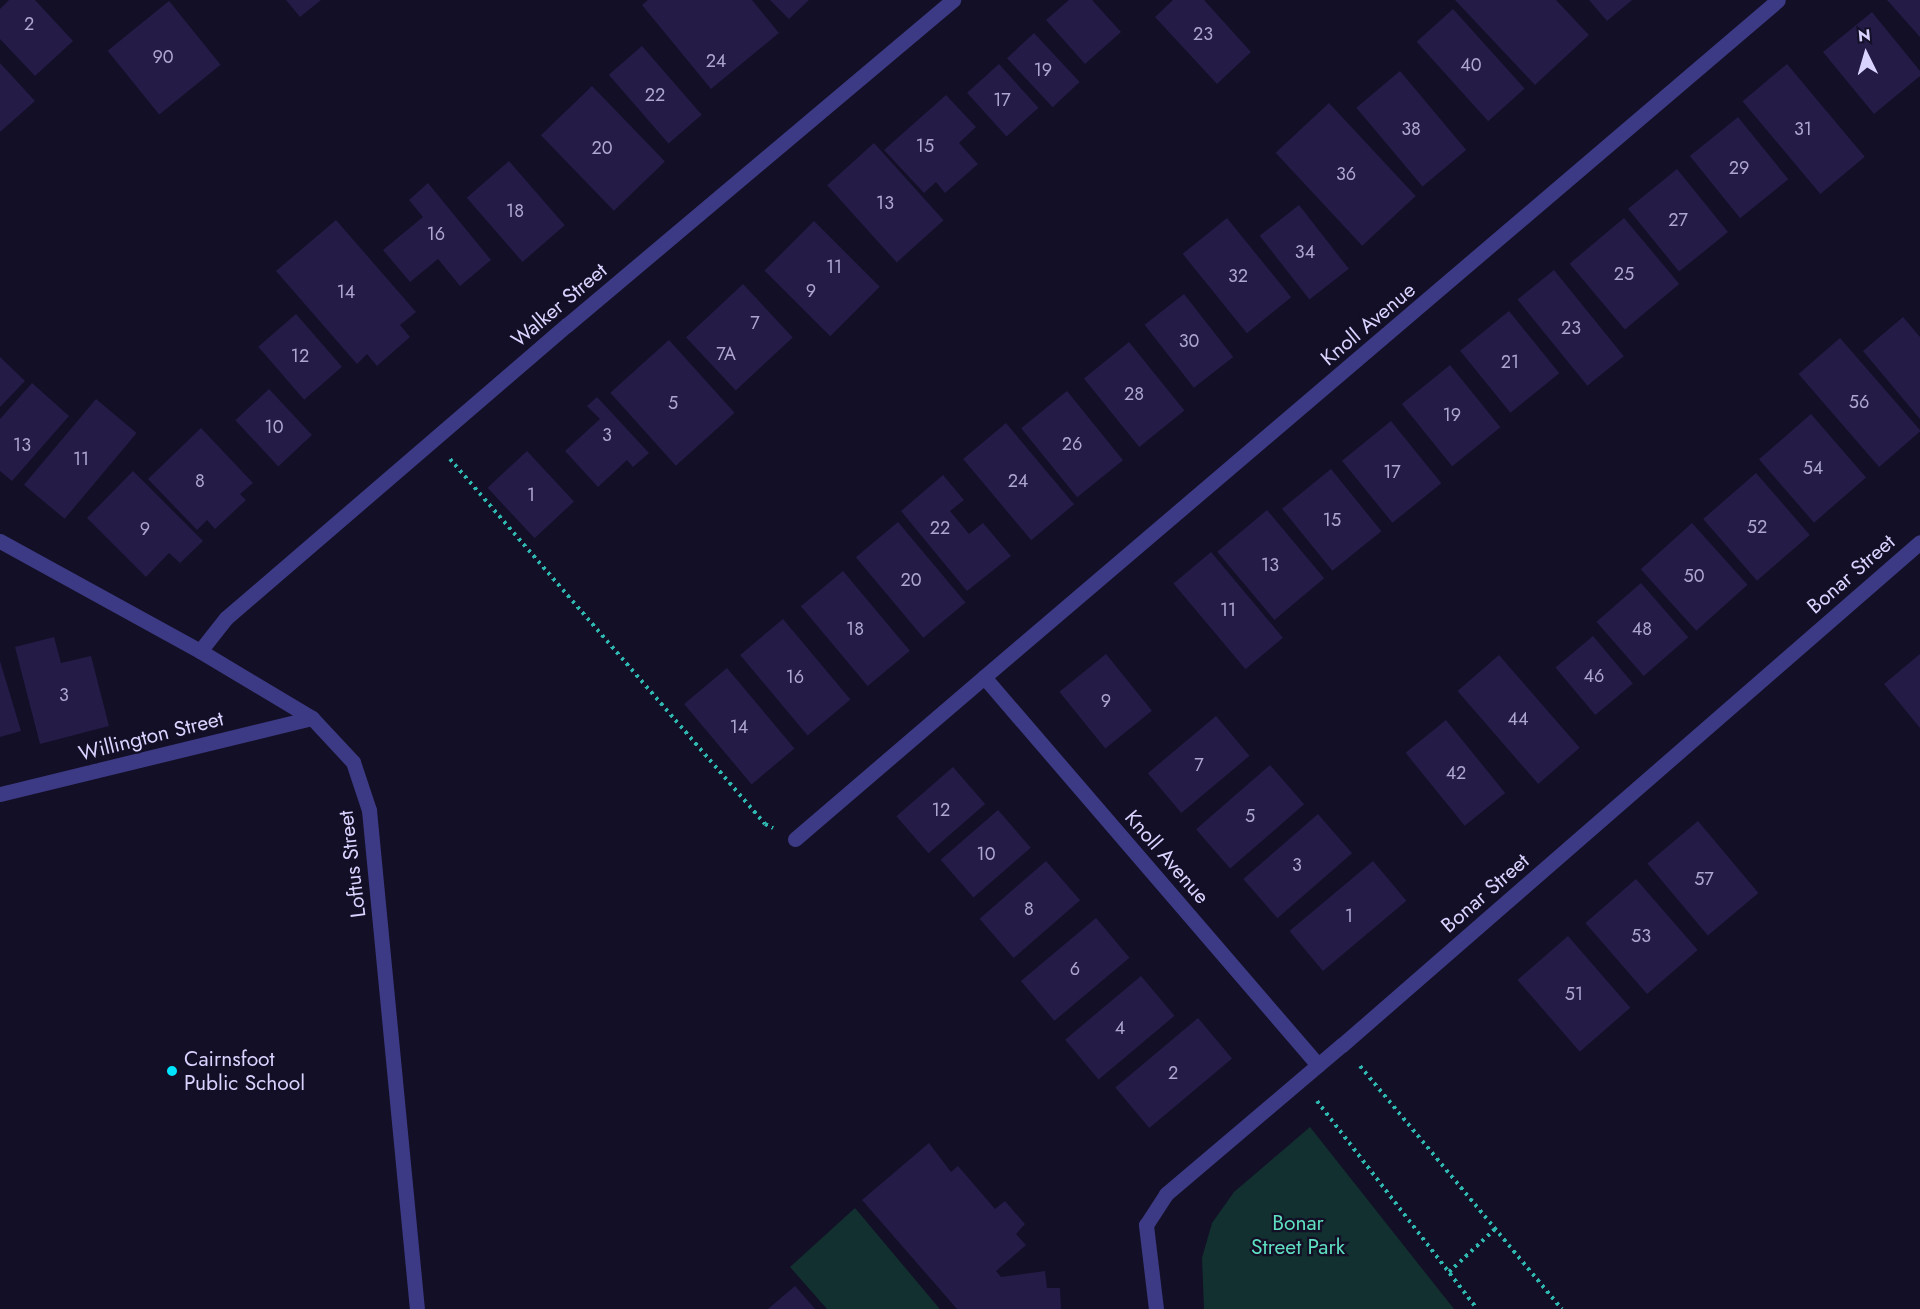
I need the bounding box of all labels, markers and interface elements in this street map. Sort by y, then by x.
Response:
house number: 2 [24,13,34,35]
house number: 23 [1193,23,1213,45]
north arrow [1836,24,1896,84]
text: N [1857,24,1872,48]
house number: 90 [152,46,174,68]
house number: 24 [706,50,726,72]
house number: 40 [1460,54,1482,76]
house number: 19 [1034,59,1052,81]
house number: 22 [645,84,665,106]
house number: 17 [993,89,1011,111]
house number: 38 [1401,118,1421,140]
house number: 31 [1794,118,1812,140]
house number: 15 [916,135,934,157]
house number: 20 [591,137,613,159]
house number: 29 [1729,157,1749,179]
house number: 36 [1336,163,1356,185]
house number: 13 [876,192,894,214]
house number: 18 [506,200,524,222]
house number: 27 [1668,209,1688,231]
house number: 16 [427,223,445,245]
house number: 34 [1295,241,1315,263]
house number: 11 [826,256,842,278]
street label: Walker Street [506,258,612,352]
house number: 25 [1614,263,1634,285]
house number: 32 [1228,265,1248,287]
street label: Knoll Avenue [1316,277,1420,371]
house number: 9 [806,280,816,302]
house number: 14 [337,281,355,303]
house number: 7 [750,312,760,334]
house number: 23 [1561,317,1581,339]
house number: 30 [1179,330,1199,352]
house number: 7A [716,343,736,365]
house number: 12 [291,345,309,367]
house number: 21 [1501,351,1519,373]
house number: 28 [1124,383,1144,405]
house number: 56 [1849,391,1869,413]
house number: 5 [668,392,678,414]
house number: 19 [1443,404,1461,426]
house number: 10 [265,416,283,438]
house number: 3 [602,424,612,446]
house number: 26 [1062,433,1082,455]
house number: 13 [13,434,31,456]
house number: 11 [73,448,89,470]
house number: 54 [1803,457,1823,479]
house number: 17 [1383,461,1401,483]
house number: 8 [195,470,205,492]
house number: 24 [1008,470,1028,492]
house number: 1 [527,484,535,506]
house number: 15 [1323,509,1341,531]
house number: 52 [1747,516,1767,538]
house number: 22 [930,517,950,539]
house number: 9 [140,518,150,540]
street label: Bonar Street [1802,529,1900,619]
house number: 13 [1261,554,1279,576]
house number: 50 [1684,565,1704,587]
house number: 20 [900,569,922,591]
house number: 11 [1220,599,1236,621]
house number: 18 [846,618,864,640]
house number: 48 [1632,618,1652,640]
house number: 46 [1584,665,1604,687]
house number: 16 [786,666,804,688]
house number: 3 [59,684,69,706]
house number: 9 [1101,690,1111,712]
street label: Willington Street [76,706,226,766]
house number: 44 [1508,708,1528,730]
house number: 14 [730,716,748,738]
house number: 7 [1194,754,1204,776]
house number: 42 [1446,762,1466,784]
house number: 12 [932,799,950,821]
street label: Knoll Avenue [1120,805,1214,909]
house number: 5 [1245,805,1255,827]
street label: Loftus Street [333,809,371,919]
house number: 10 [977,843,995,865]
street label: Bonar Street [1436,848,1534,938]
house number: 3 [1292,854,1302,876]
house number: 57 [1694,868,1714,890]
house number: 8 [1024,898,1034,920]
house number: 1 [1345,905,1353,927]
house number: 53 [1631,925,1651,947]
house number: 6 [1070,958,1080,980]
house number: 51 [1565,983,1583,1005]
house number: 4 [1115,1017,1125,1039]
place label: Cairnsfoot Public School [184,1046,305,1096]
house number: 2 [1168,1062,1178,1084]
marker: Cairnsfoot Public School [165,1064,179,1078]
park label: Bonar Street Park [1251,1210,1345,1260]

